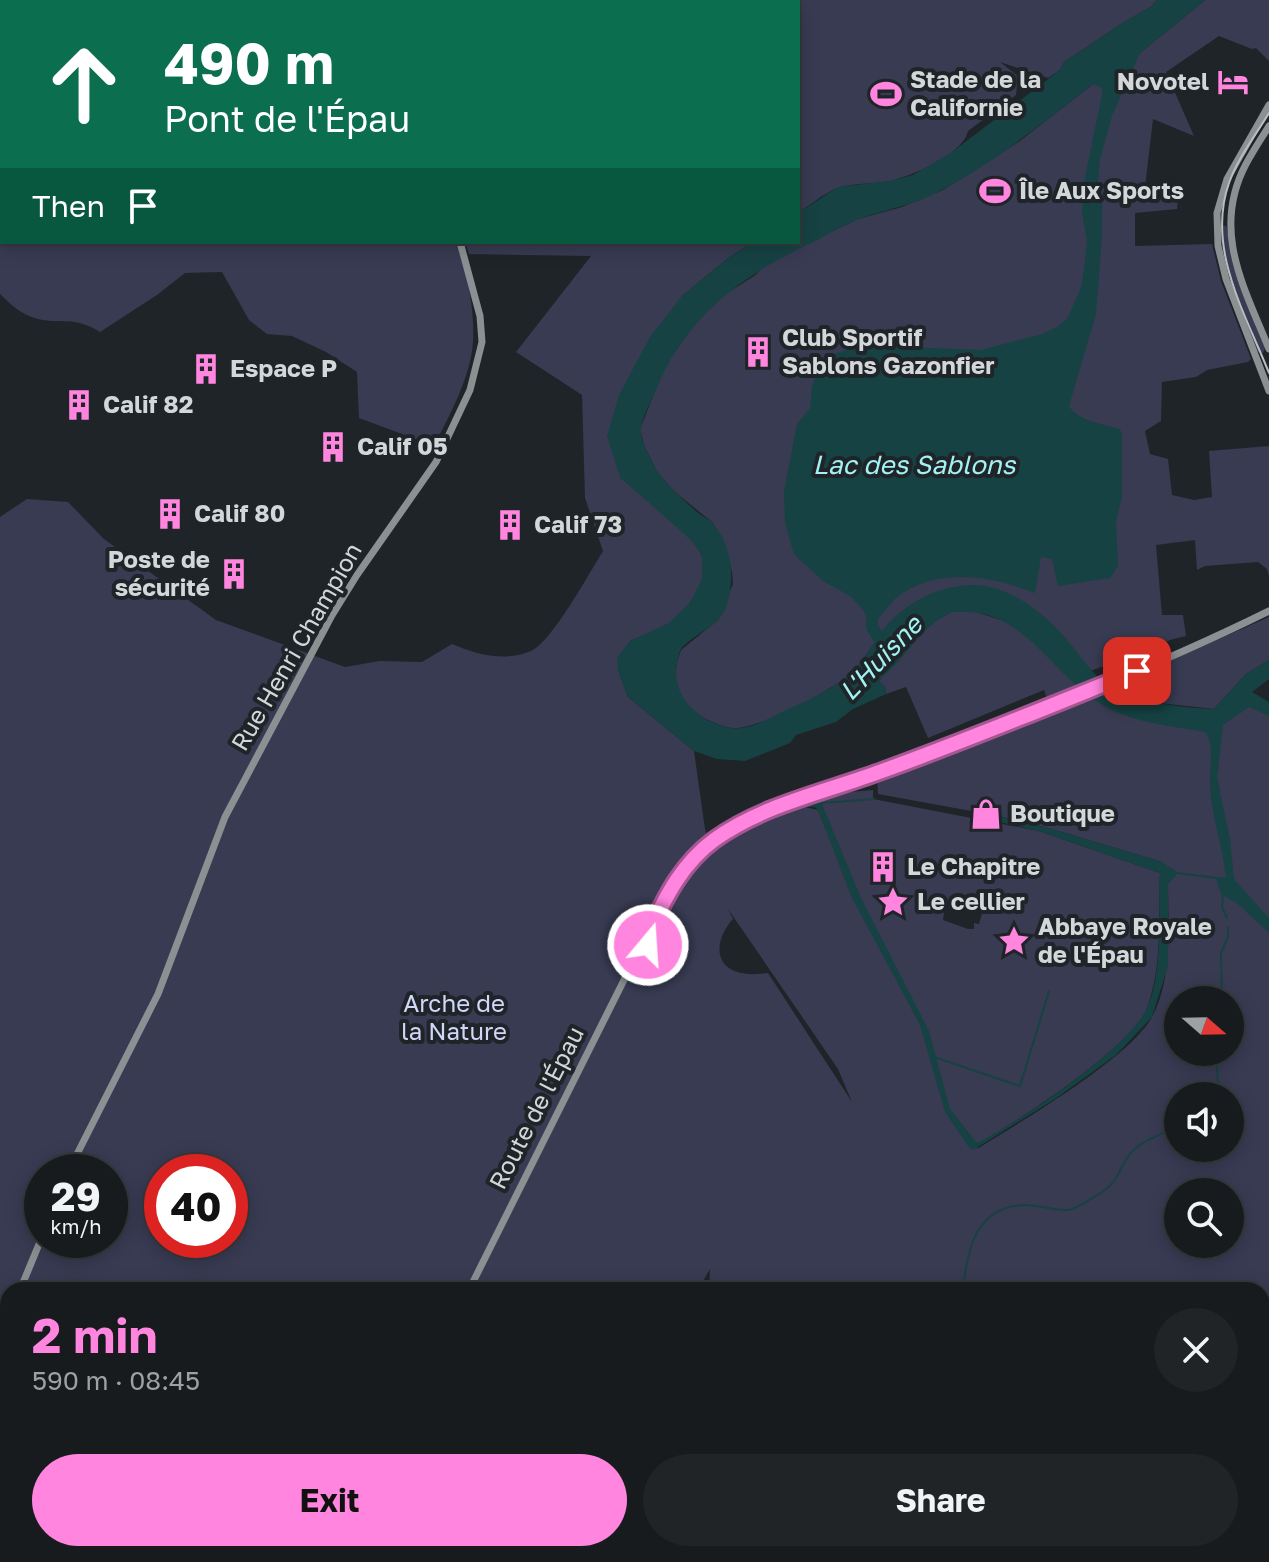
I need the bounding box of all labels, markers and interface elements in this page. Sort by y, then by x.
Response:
text: 490 m [164,29,334,96]
icon: ahead [32,32,136,136]
place label: Stade de la Californie [910,64,1041,121]
hotel icon: Novotel [1216,65,1250,99]
place label: Novotel [1117,66,1209,95]
sports icon: Stade de la Californie [869,77,903,111]
text: Pont de l'Épau [164,97,410,140]
sports icon: Île Aux Sports [978,174,1012,208]
place label: Île Aux Sports [1018,175,1184,204]
icon: arrive [121,184,165,228]
text: Then [32,188,105,224]
place label: Club Sportif Sablons Gazonfier [782,322,995,379]
building icon: Club Sportif Sablons Gazonfier [741,335,775,369]
building icon: Espace P [189,352,223,386]
place label: Espace P [230,353,337,382]
building icon: Calif 82 [62,388,96,422]
place label: Calif 82 [103,389,193,418]
building icon: Calif 05 [316,430,350,464]
place label: Calif 05 [357,431,448,460]
water label: Lac des Sablons [813,449,1016,480]
building icon: Calif 80 [153,497,187,531]
place label: Calif 80 [194,498,285,527]
building icon: Calif 73 [493,508,527,542]
place label: Calif 73 [534,509,622,538]
street label: Rue Henri Champion [224,537,367,755]
place label: Poste de sécurité [108,544,210,601]
building icon: Poste de sécurité [217,557,251,591]
water label: L'Huisne [833,608,930,706]
pin [1103,637,1171,705]
icon: arrive [1115,649,1159,693]
shop icon: Boutique [969,797,1003,831]
place label: Boutique [1010,798,1115,827]
building icon: Le Chapitre [866,850,900,884]
place label: Le Chapitre [907,851,1040,880]
place icon: Le cellier [876,885,910,919]
place label: Le cellier [917,886,1025,915]
position arrow [606,903,690,987]
place label: Abbaye Royale de l'Épau [1038,911,1212,968]
place icon: Abbaye Royale de l'Épau [997,924,1031,958]
north arrow [1164,986,1244,1066]
map controls [1164,986,1244,1258]
park label: Arche de la Nature [401,988,507,1045]
street label: Route de l'Épau [482,1021,589,1194]
button: sound [1164,1082,1244,1162]
speed limit sign: 40 [144,1154,248,1258]
text: 29 [51,1172,101,1220]
button: search [1164,1178,1244,1258]
text: km/h [51,1214,101,1238]
text: 2 min [32,1306,157,1364]
button: close [1154,1308,1238,1392]
text: 590 m · 08:45 [32,1365,200,1396]
button: Exit [32,1454,627,1546]
button: Share [643,1454,1238,1546]

